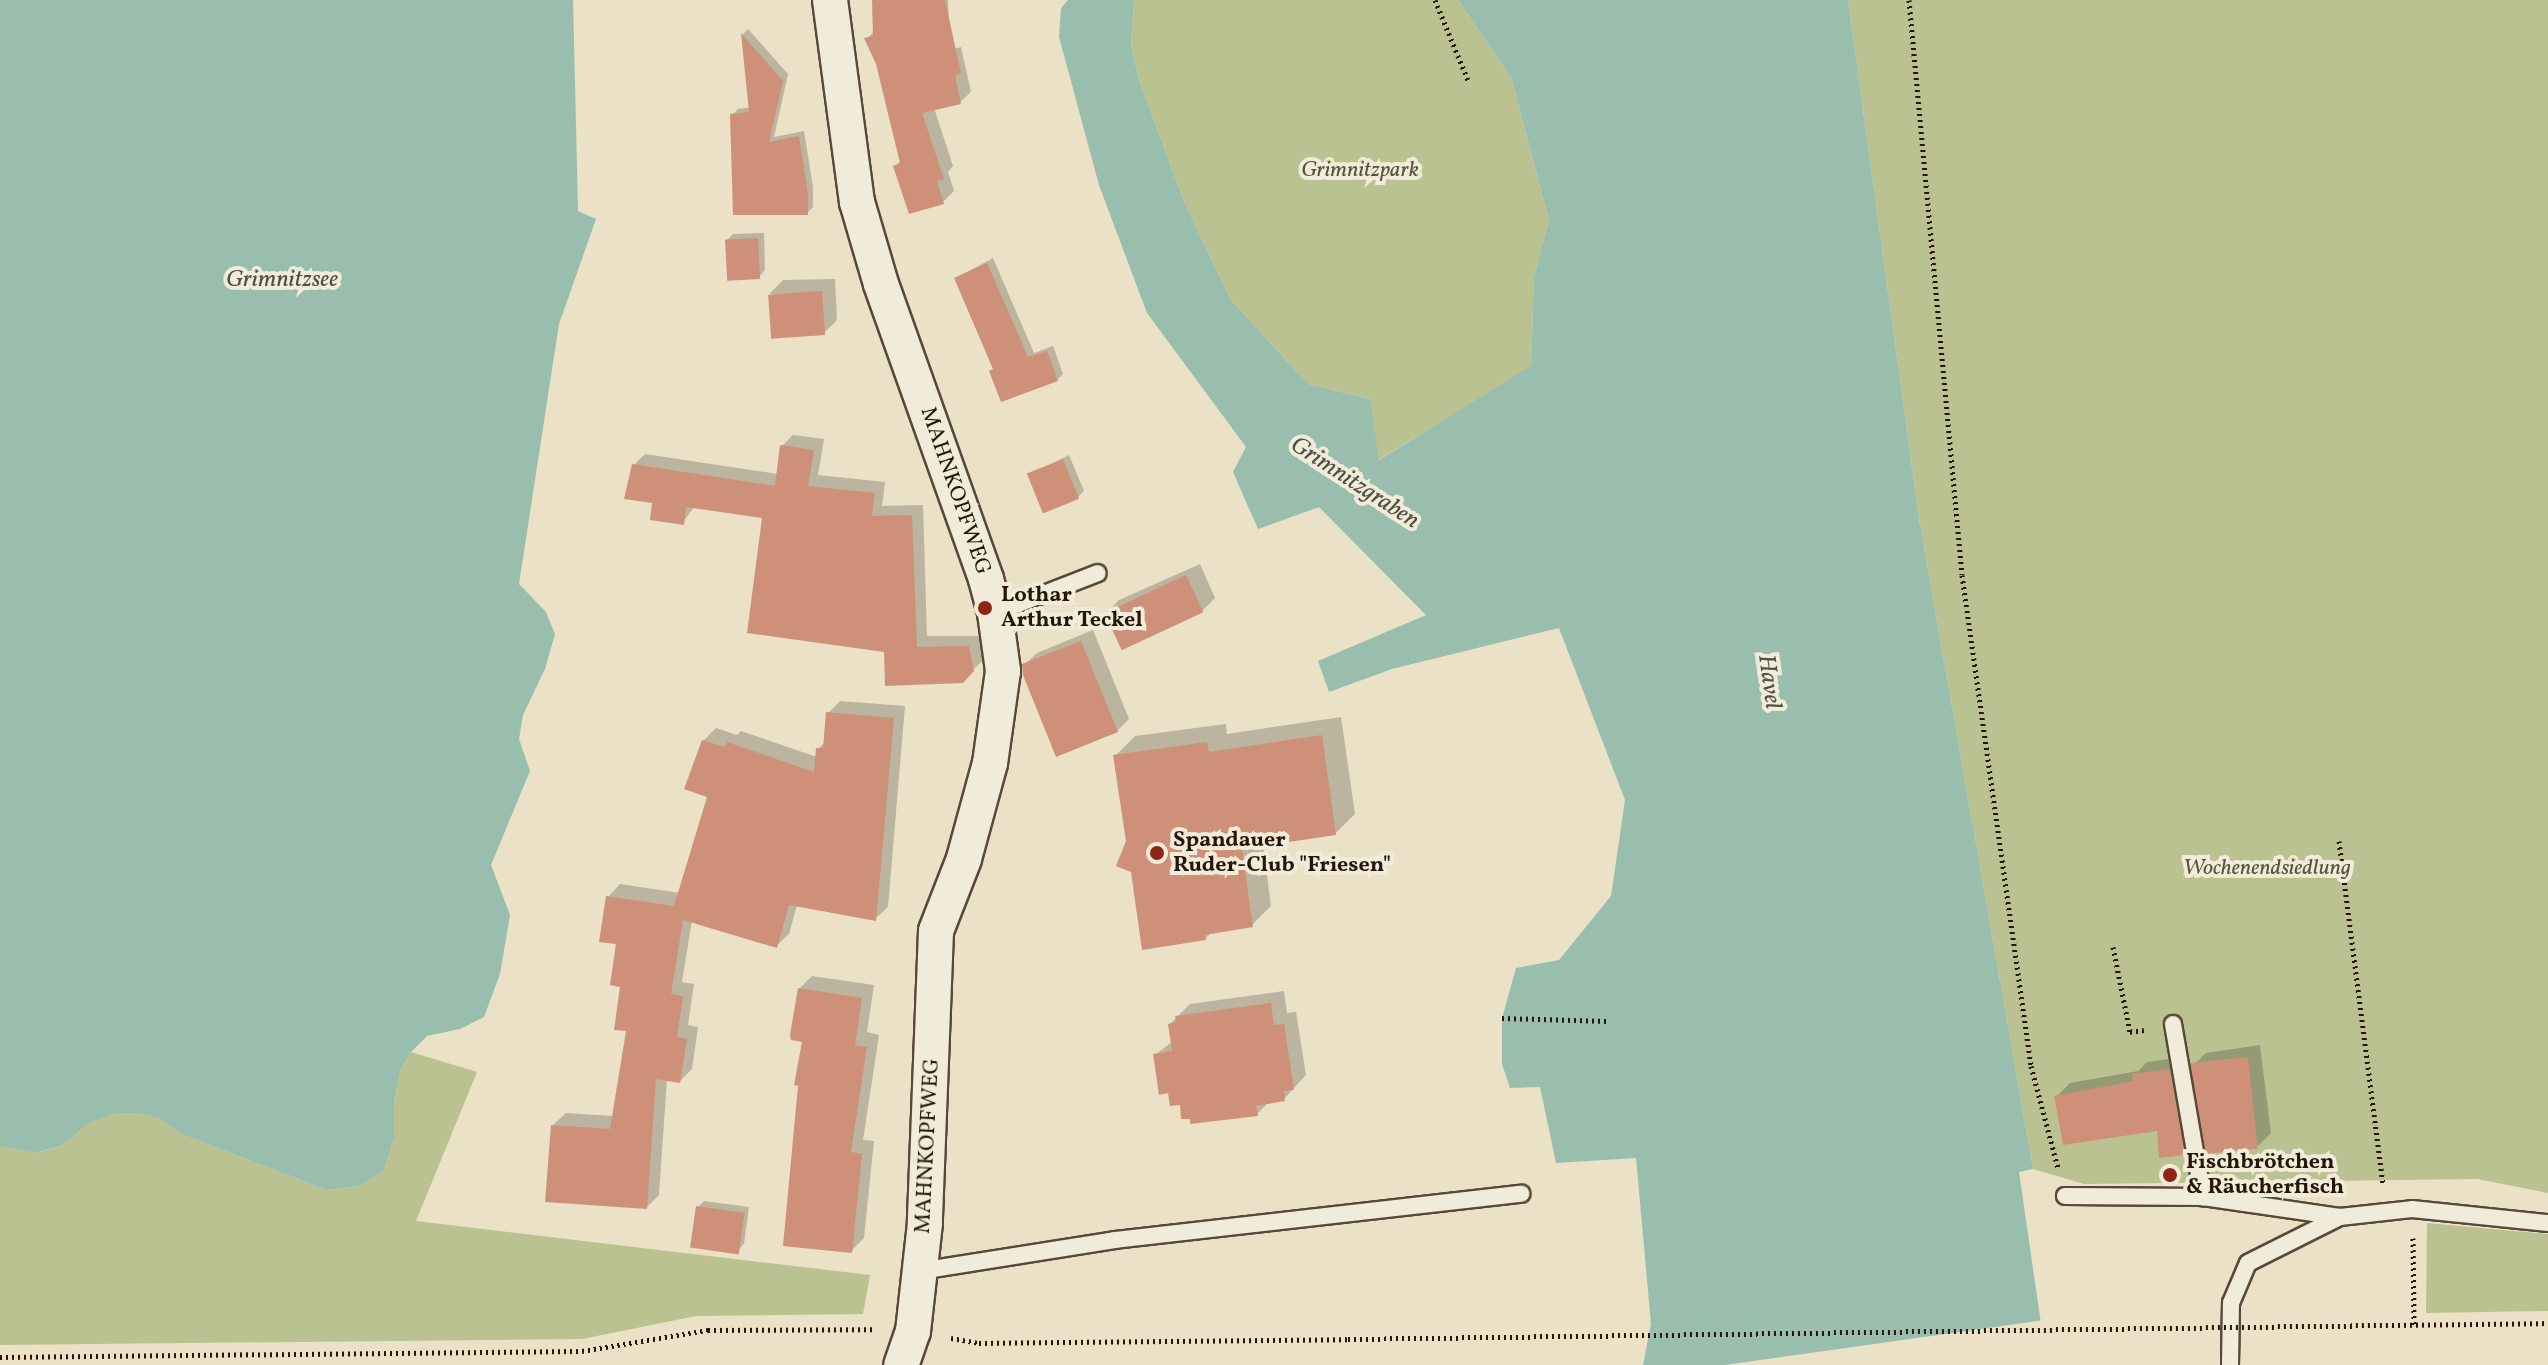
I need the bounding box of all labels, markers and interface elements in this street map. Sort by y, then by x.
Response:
park label: Grimnitzpark [1301,158,1419,184]
water label: Grimnitzsee [226,267,338,295]
street label: MAHNKOPFWEG [914,404,996,578]
water label: Grimnitzgraben [1284,432,1424,536]
place label: Lothar Arthur Teckel [1001,582,1143,634]
marker: Lothar Arthur Teckel [976,599,994,617]
water label: Havel [1750,653,1786,711]
place label: Spandauer Ruder-Club "Friesen" [1173,827,1391,878]
marker: Spandauer Ruder-Club "Friesen" [1148,844,1166,862]
park label: Wochenendsiedlung [2183,856,2351,882]
street label: MAHNKOPFWEG [910,1058,946,1234]
place label: Fischbrötchen & Räucherfisch [2186,1149,2344,1200]
marker: Fischbrötchen & Räucherfisch [2161,1166,2179,1184]

